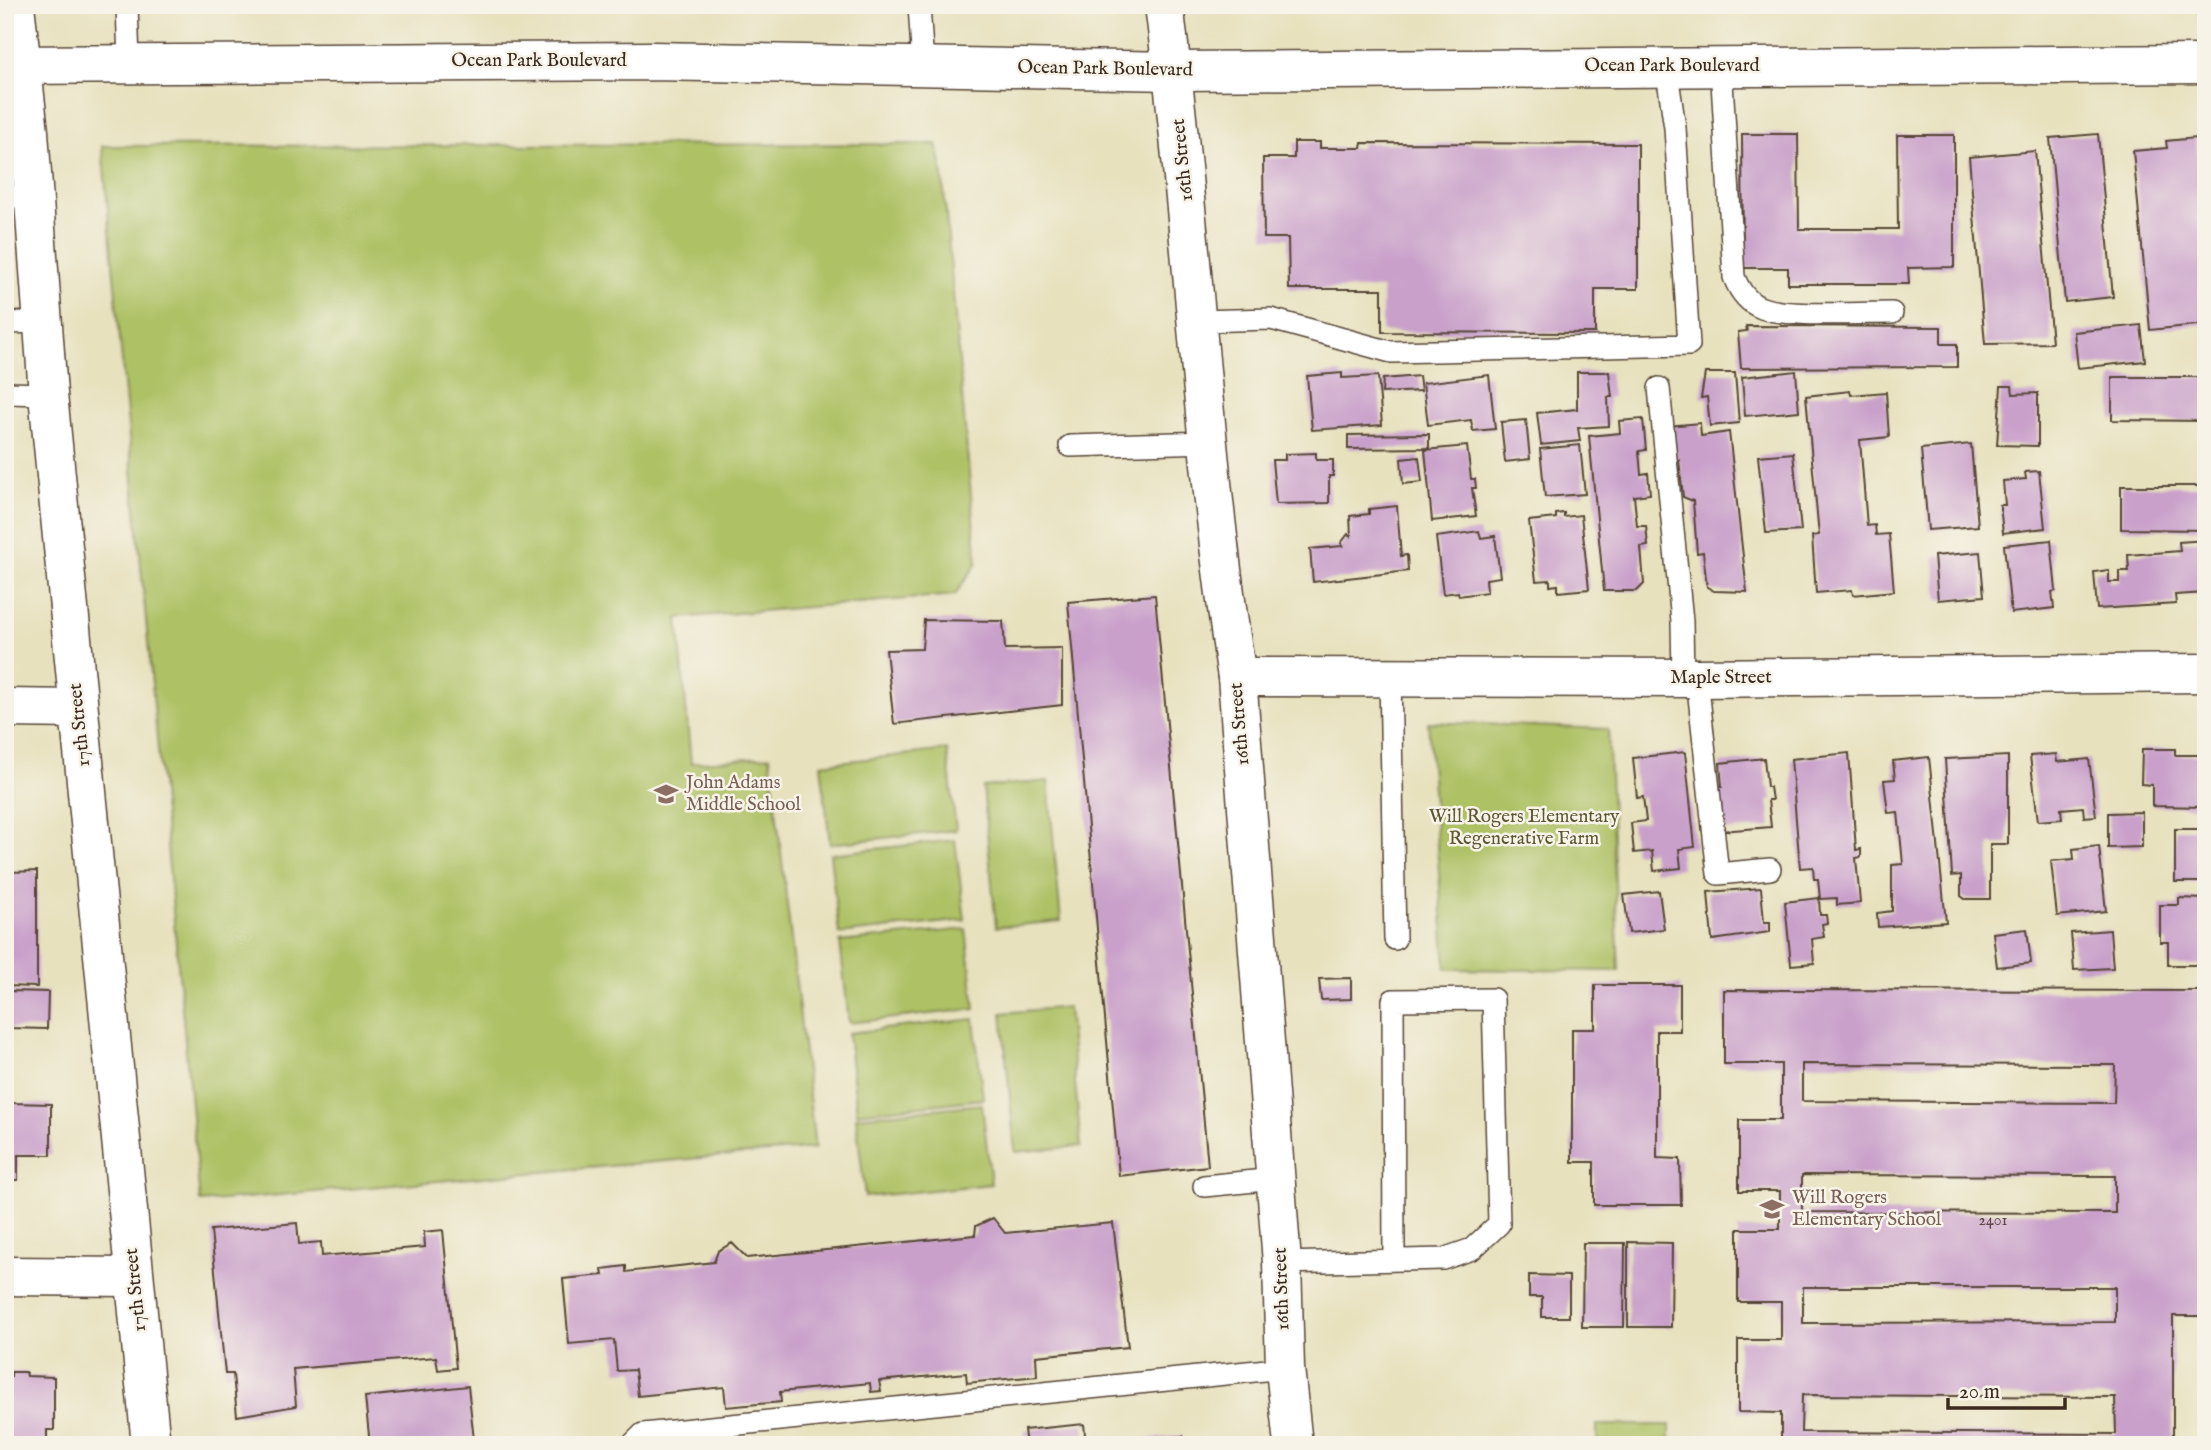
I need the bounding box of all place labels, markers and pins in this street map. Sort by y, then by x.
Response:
place label: John Adams Middle School [684,771,801,817]
school or university icon: John Adams Middle School [652,780,680,808]
place label: Will Rogers Elementary School [1792,1186,1942,1232]
school or university icon: Will Rogers Elementary School [1758,1195,1786,1223]

